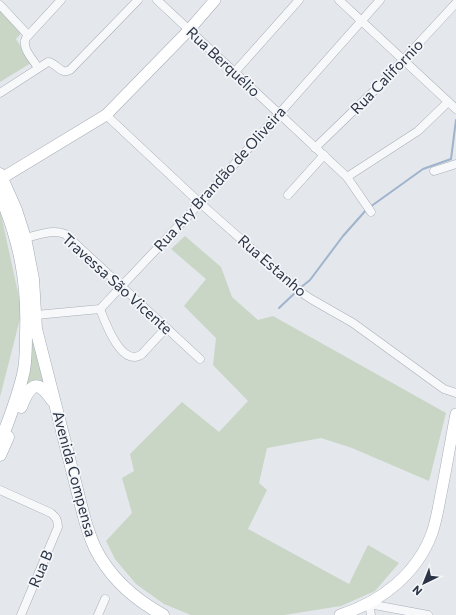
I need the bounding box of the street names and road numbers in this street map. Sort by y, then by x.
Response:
street label: Rua Berquélio [183,23,264,100]
street label: Rua Californio [346,35,426,117]
street label: Rua Ary Brandão de Oliveira [149,102,289,254]
street label: Travessa São Vicente [59,229,177,338]
street label: Rua Estanho [235,231,311,300]
street label: Avenida Compensa [50,409,100,539]
street label: Rua B [24,547,56,590]

